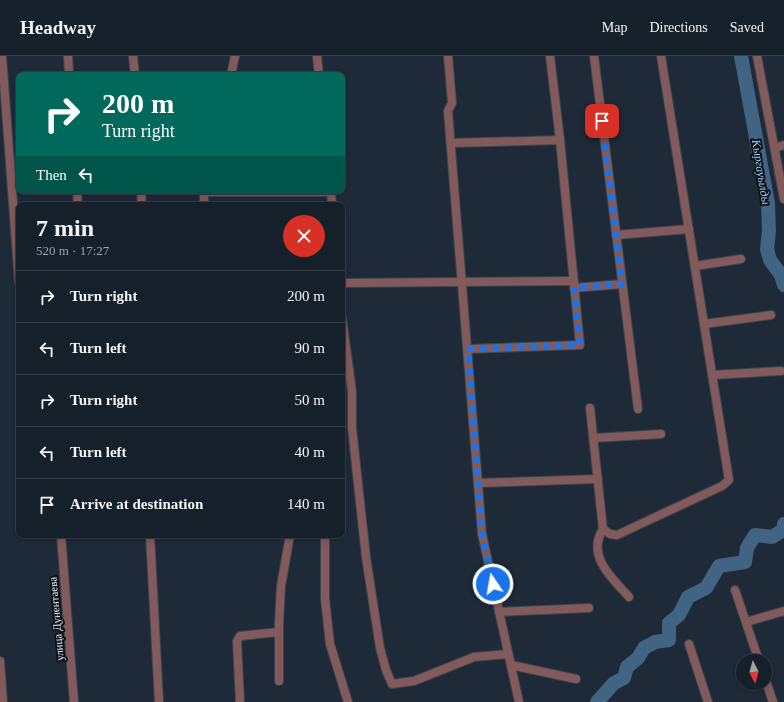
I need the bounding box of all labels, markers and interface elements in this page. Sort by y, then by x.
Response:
text: Headway [20,17,96,38]
text: Map [602,20,627,35]
text: Directions [649,20,708,35]
text: Saved [730,20,764,35]
icon: right [36,88,88,140]
text: 200 m [102,88,174,119]
pin [585,104,619,138]
icon: arrive [591,110,613,132]
text: Turn right [102,121,175,141]
water label: Кыргауылды [749,138,773,205]
icon: left [75,164,97,186]
text: Then [36,167,67,183]
text: 7 min [36,215,94,241]
button: close [283,215,325,257]
text: 520 m · 17:27 [36,243,109,258]
icon: right [36,286,58,308]
text: Turn right [70,288,137,304]
text: 200 m [287,288,325,304]
icon: left [36,338,58,360]
text: Turn left [70,340,127,356]
text: 90 m [295,340,325,356]
icon: right [36,390,58,412]
text: Turn right [70,392,137,408]
text: 50 m [295,392,325,408]
icon: left [36,442,58,464]
text: Turn left [70,444,127,460]
text: 40 m [295,444,325,460]
icon: arrive [36,494,58,516]
text: Arrive at destination [70,496,203,512]
text: 140 m [287,496,325,512]
position arrow [472,563,514,605]
street label: улица Дунентаева [46,576,66,661]
north arrow [736,654,772,690]
map controls [736,654,772,690]

